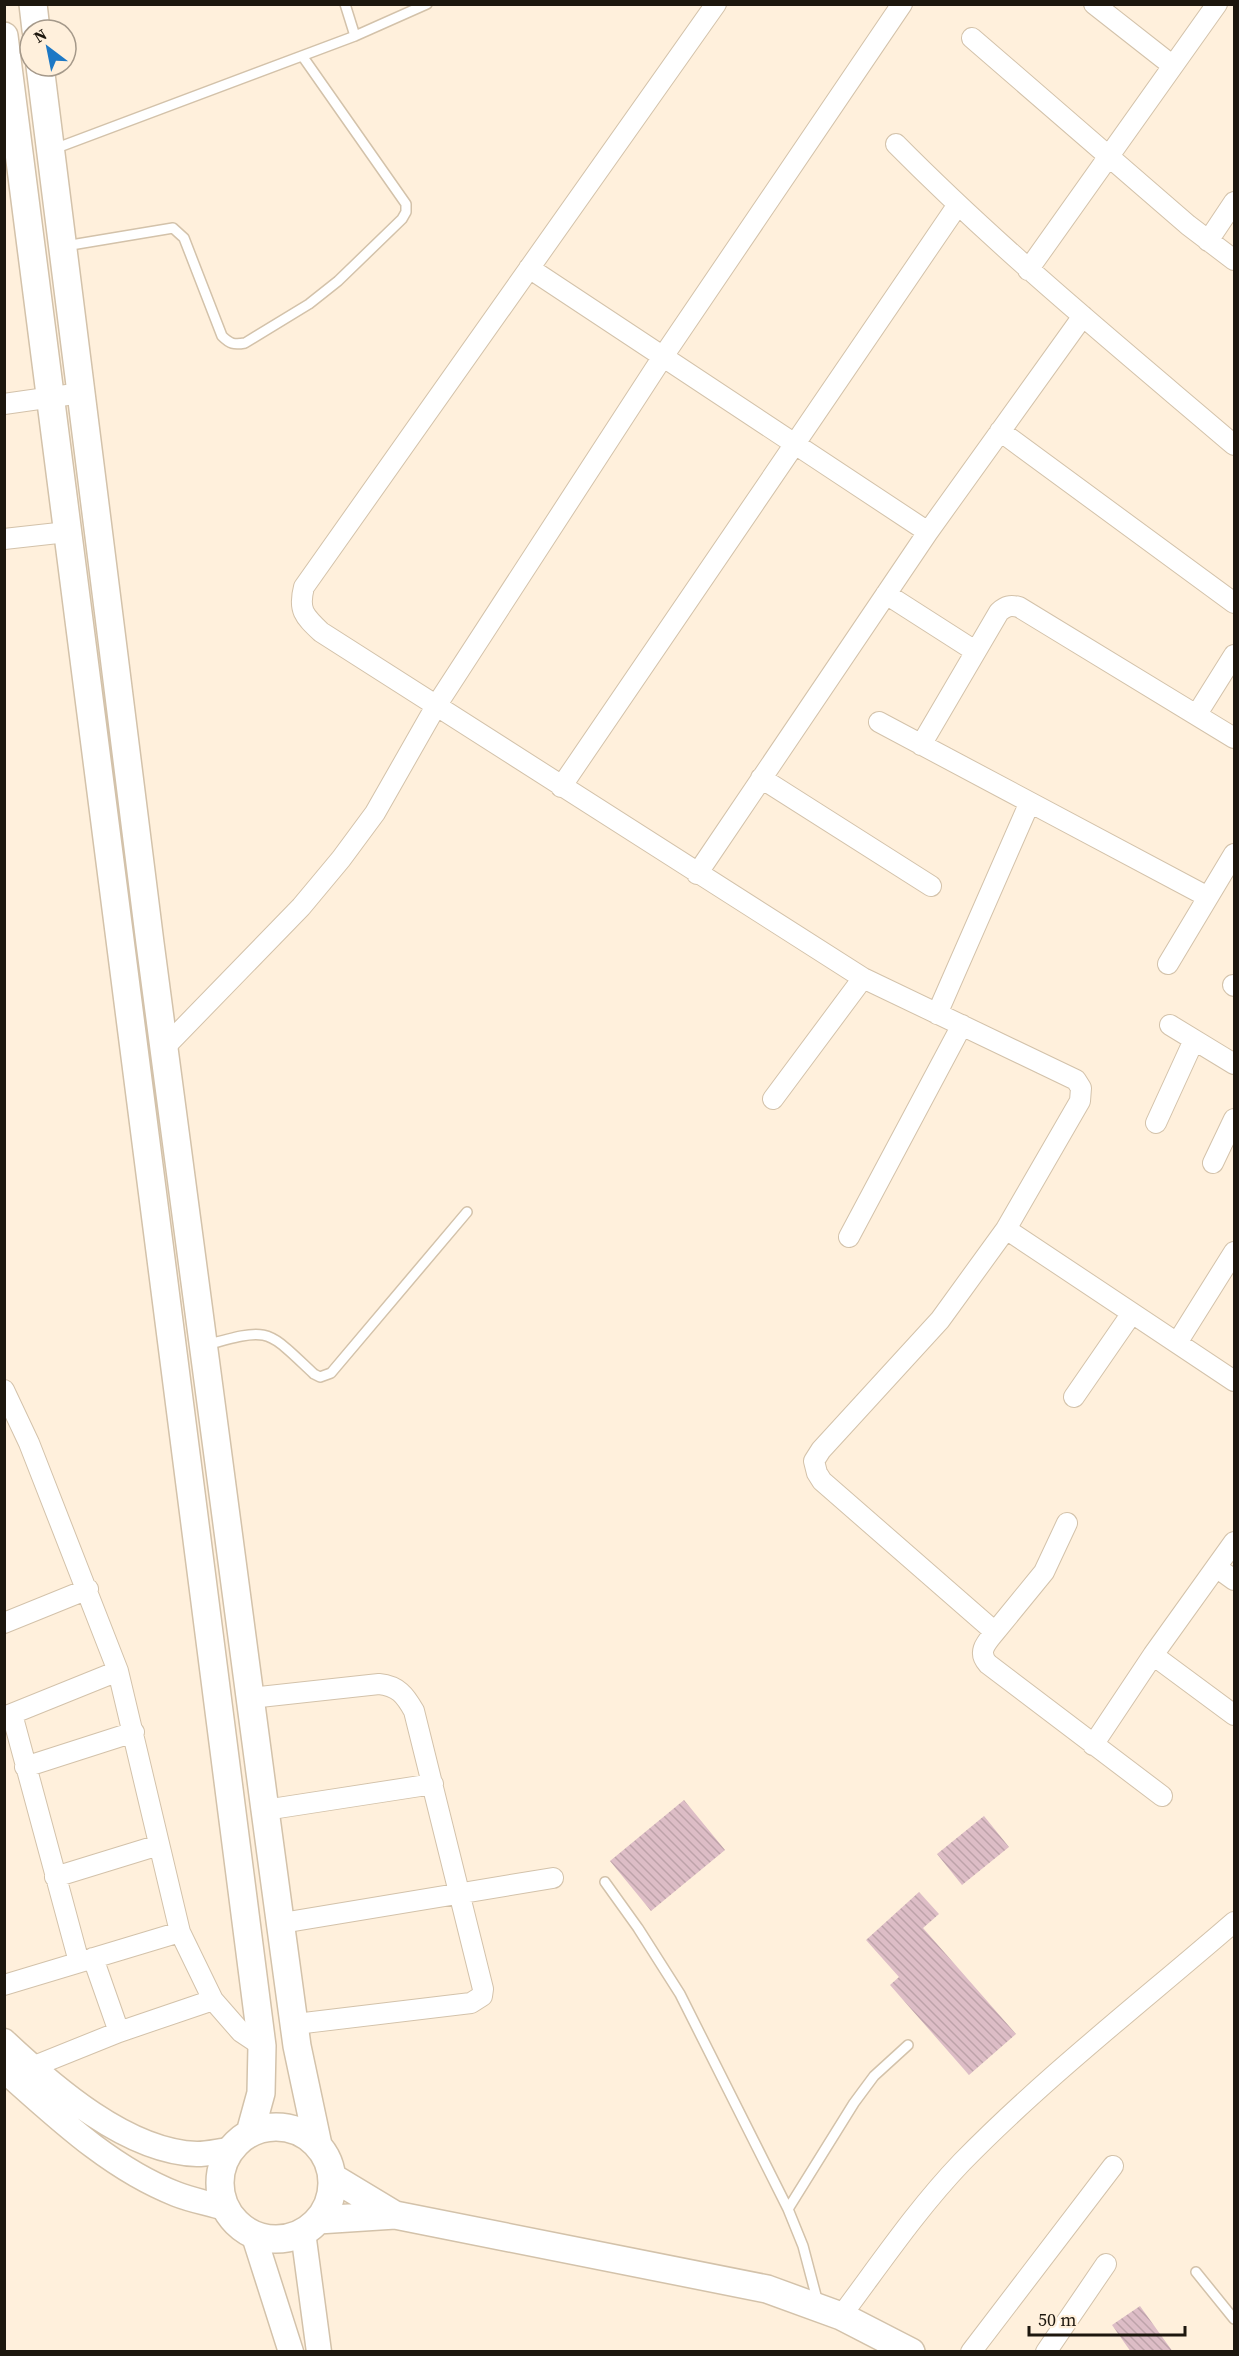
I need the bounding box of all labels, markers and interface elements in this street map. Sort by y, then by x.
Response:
north arrow [18,18,78,78]
text: N [29,23,51,48]
scale bar [1029,2299,1185,2337]
text: 50 m [1038,2307,1076,2332]

